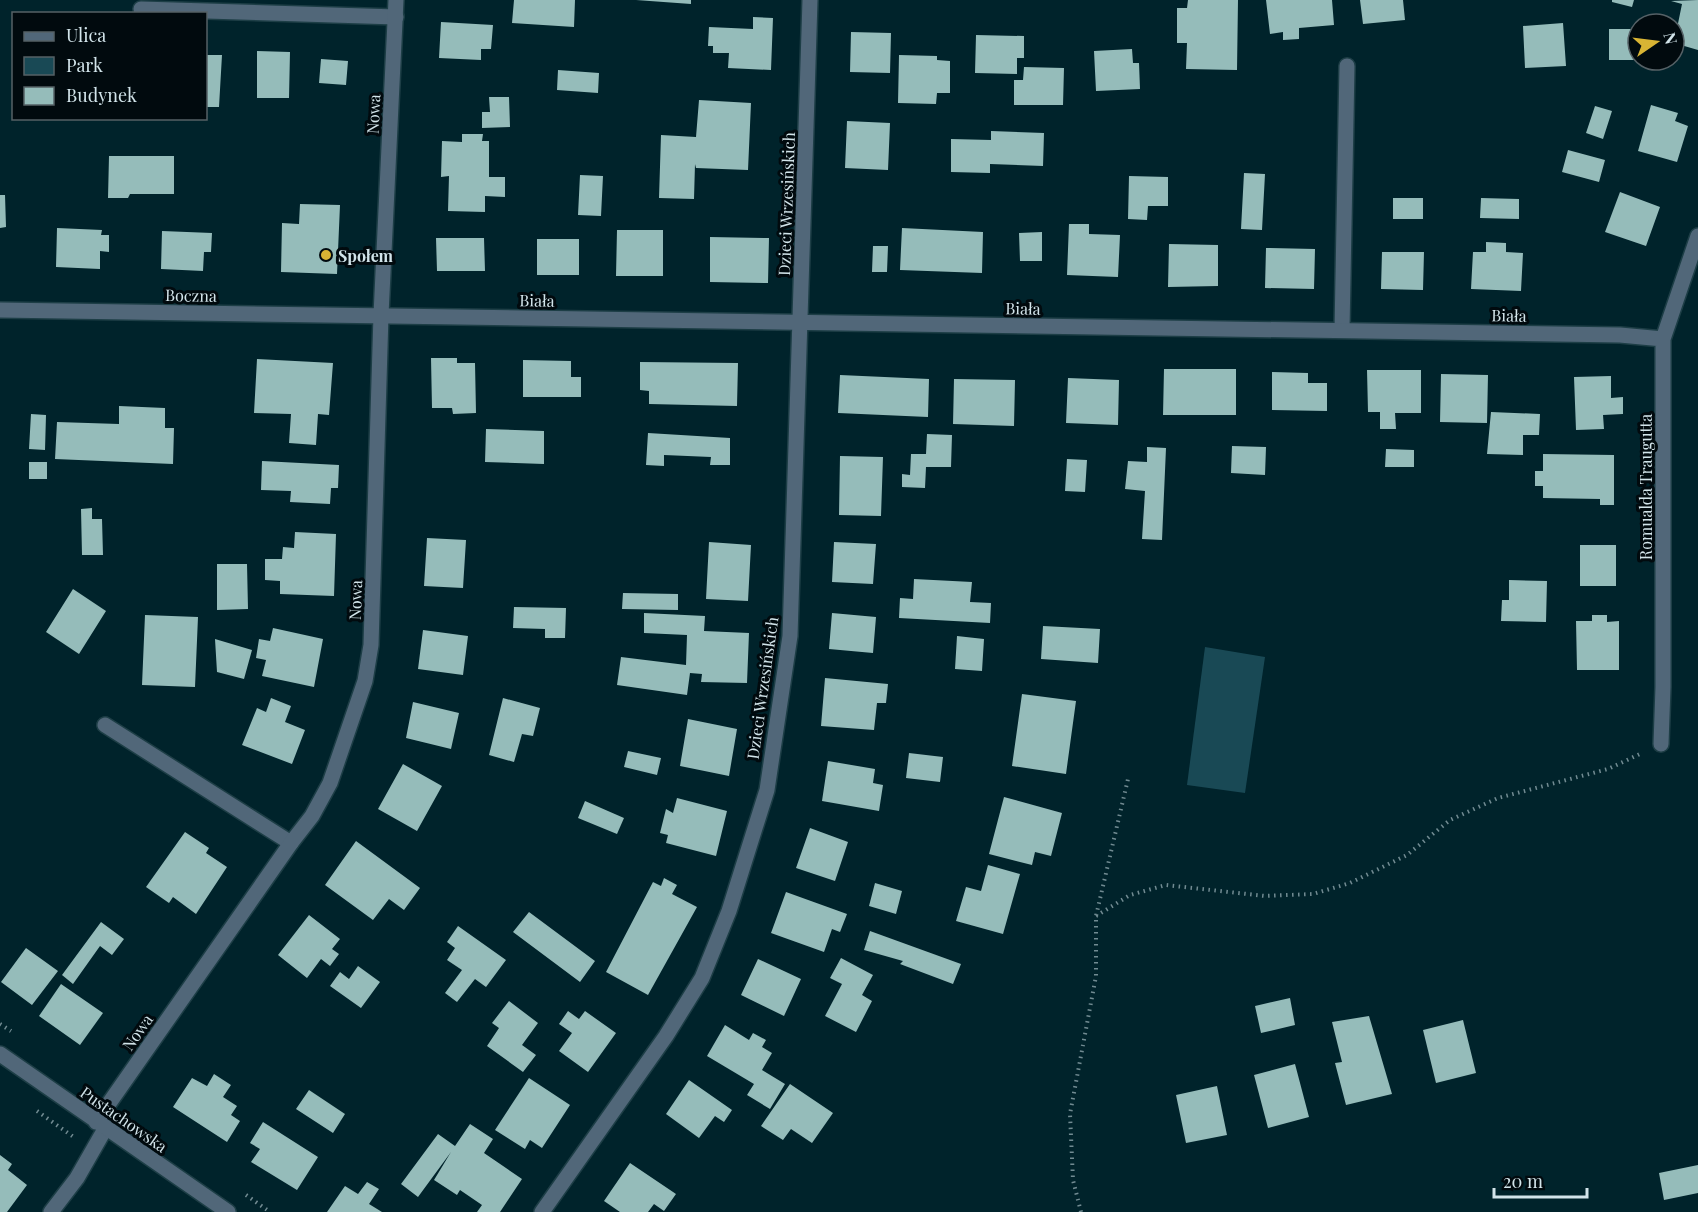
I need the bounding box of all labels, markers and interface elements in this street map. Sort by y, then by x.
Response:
legend [12,12,207,120]
north arrow [1626,12,1686,72]
text: Ulica [66,23,106,47]
text: N [1659,30,1683,47]
text: Park [66,53,103,77]
text: Budynek [66,83,137,107]
street label: Nowa [361,94,385,134]
street label: Dzieci Wrzesińskich [773,131,799,276]
place label: Społem [338,245,394,266]
marker: Społem [319,248,333,262]
street label: Boczna [165,284,217,306]
street label: Biała [519,289,555,311]
street label: Biała [1005,297,1041,319]
street label: Biała [1491,304,1527,326]
street label: Romualda Traugutta [1635,414,1656,560]
street label: Nowa [344,580,366,620]
street label: Dzieci Wrzesińskich [742,615,782,761]
street label: Nowa [117,1010,157,1054]
street label: Pustachowska [77,1081,172,1157]
scale bar [1494,1161,1587,1199]
text: 20 m [1503,1169,1543,1193]

